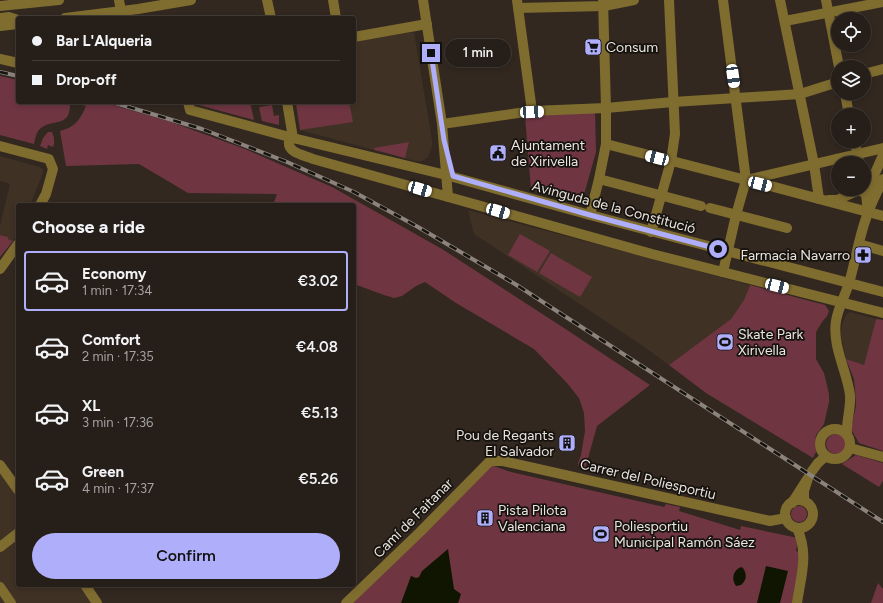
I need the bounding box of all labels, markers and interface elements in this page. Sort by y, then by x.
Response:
map controls [831,12,871,196]
button: locate [831,12,871,52]
text: Bar L'Alqueria [56,32,152,50]
supermarket icon: Consum [583,37,603,57]
callout: 1 min [445,39,511,67]
place label: Consum [606,39,658,56]
route end [422,44,440,62]
text: 1 min [463,45,493,60]
button: layers [831,60,871,100]
car [725,63,741,89]
text: Drop-off [56,71,117,89]
car [520,105,544,119]
button: + [831,108,871,148]
place label: Ajuntament de Xirivella [511,137,585,170]
public building icon: Ajuntament de Xirivella [488,143,508,163]
car [644,149,670,167]
button: − [831,156,871,196]
car [747,175,773,193]
street label: Avinguda de la Constitució [530,177,698,238]
car [407,180,433,198]
car [485,202,511,220]
text: Choose a ride [32,216,145,238]
route start [709,240,727,258]
pharmacy icon: Farmacia Navarro [853,245,873,265]
place label: Farmacia Navarro [740,247,850,264]
icon: car [34,263,70,299]
text: Economy [82,265,147,283]
text: €3.02 [298,272,338,290]
car [764,277,790,295]
text: 1 min · 17:34 [82,283,152,298]
place label: Skate Park Xirivella [738,326,804,359]
icon: car [34,329,70,365]
text: Comfort [82,331,141,349]
sports icon: Skate Park Xirivella [715,332,735,352]
text: €4.08 [296,338,338,356]
text: 2 min · 17:35 [82,349,154,364]
icon: car [34,395,70,431]
text: XL [82,397,100,415]
text: €5.13 [301,404,338,422]
text: 3 min · 17:36 [82,415,153,430]
place label: Pou de Regants El Salvador [456,427,554,460]
building icon: Pou de Regants El Salvador [557,433,577,453]
street label: Carrer del Poliesportiu [578,456,718,503]
icon: car [34,461,70,497]
text: Green [82,463,124,481]
text: €5.26 [298,470,338,488]
street label: Camí de Faitanar [370,475,457,562]
text: 4 min · 17:37 [82,481,154,496]
place label: Pista Pilota Valenciana [498,502,567,535]
building icon: Pista Pilota Valenciana [475,508,495,528]
place label: Poliesportiu Municipal Ramón Sáez [614,518,755,551]
sports icon: Poliesportiu Municipal Ramón Sáez [591,524,611,544]
button: Confirm [32,533,340,579]

